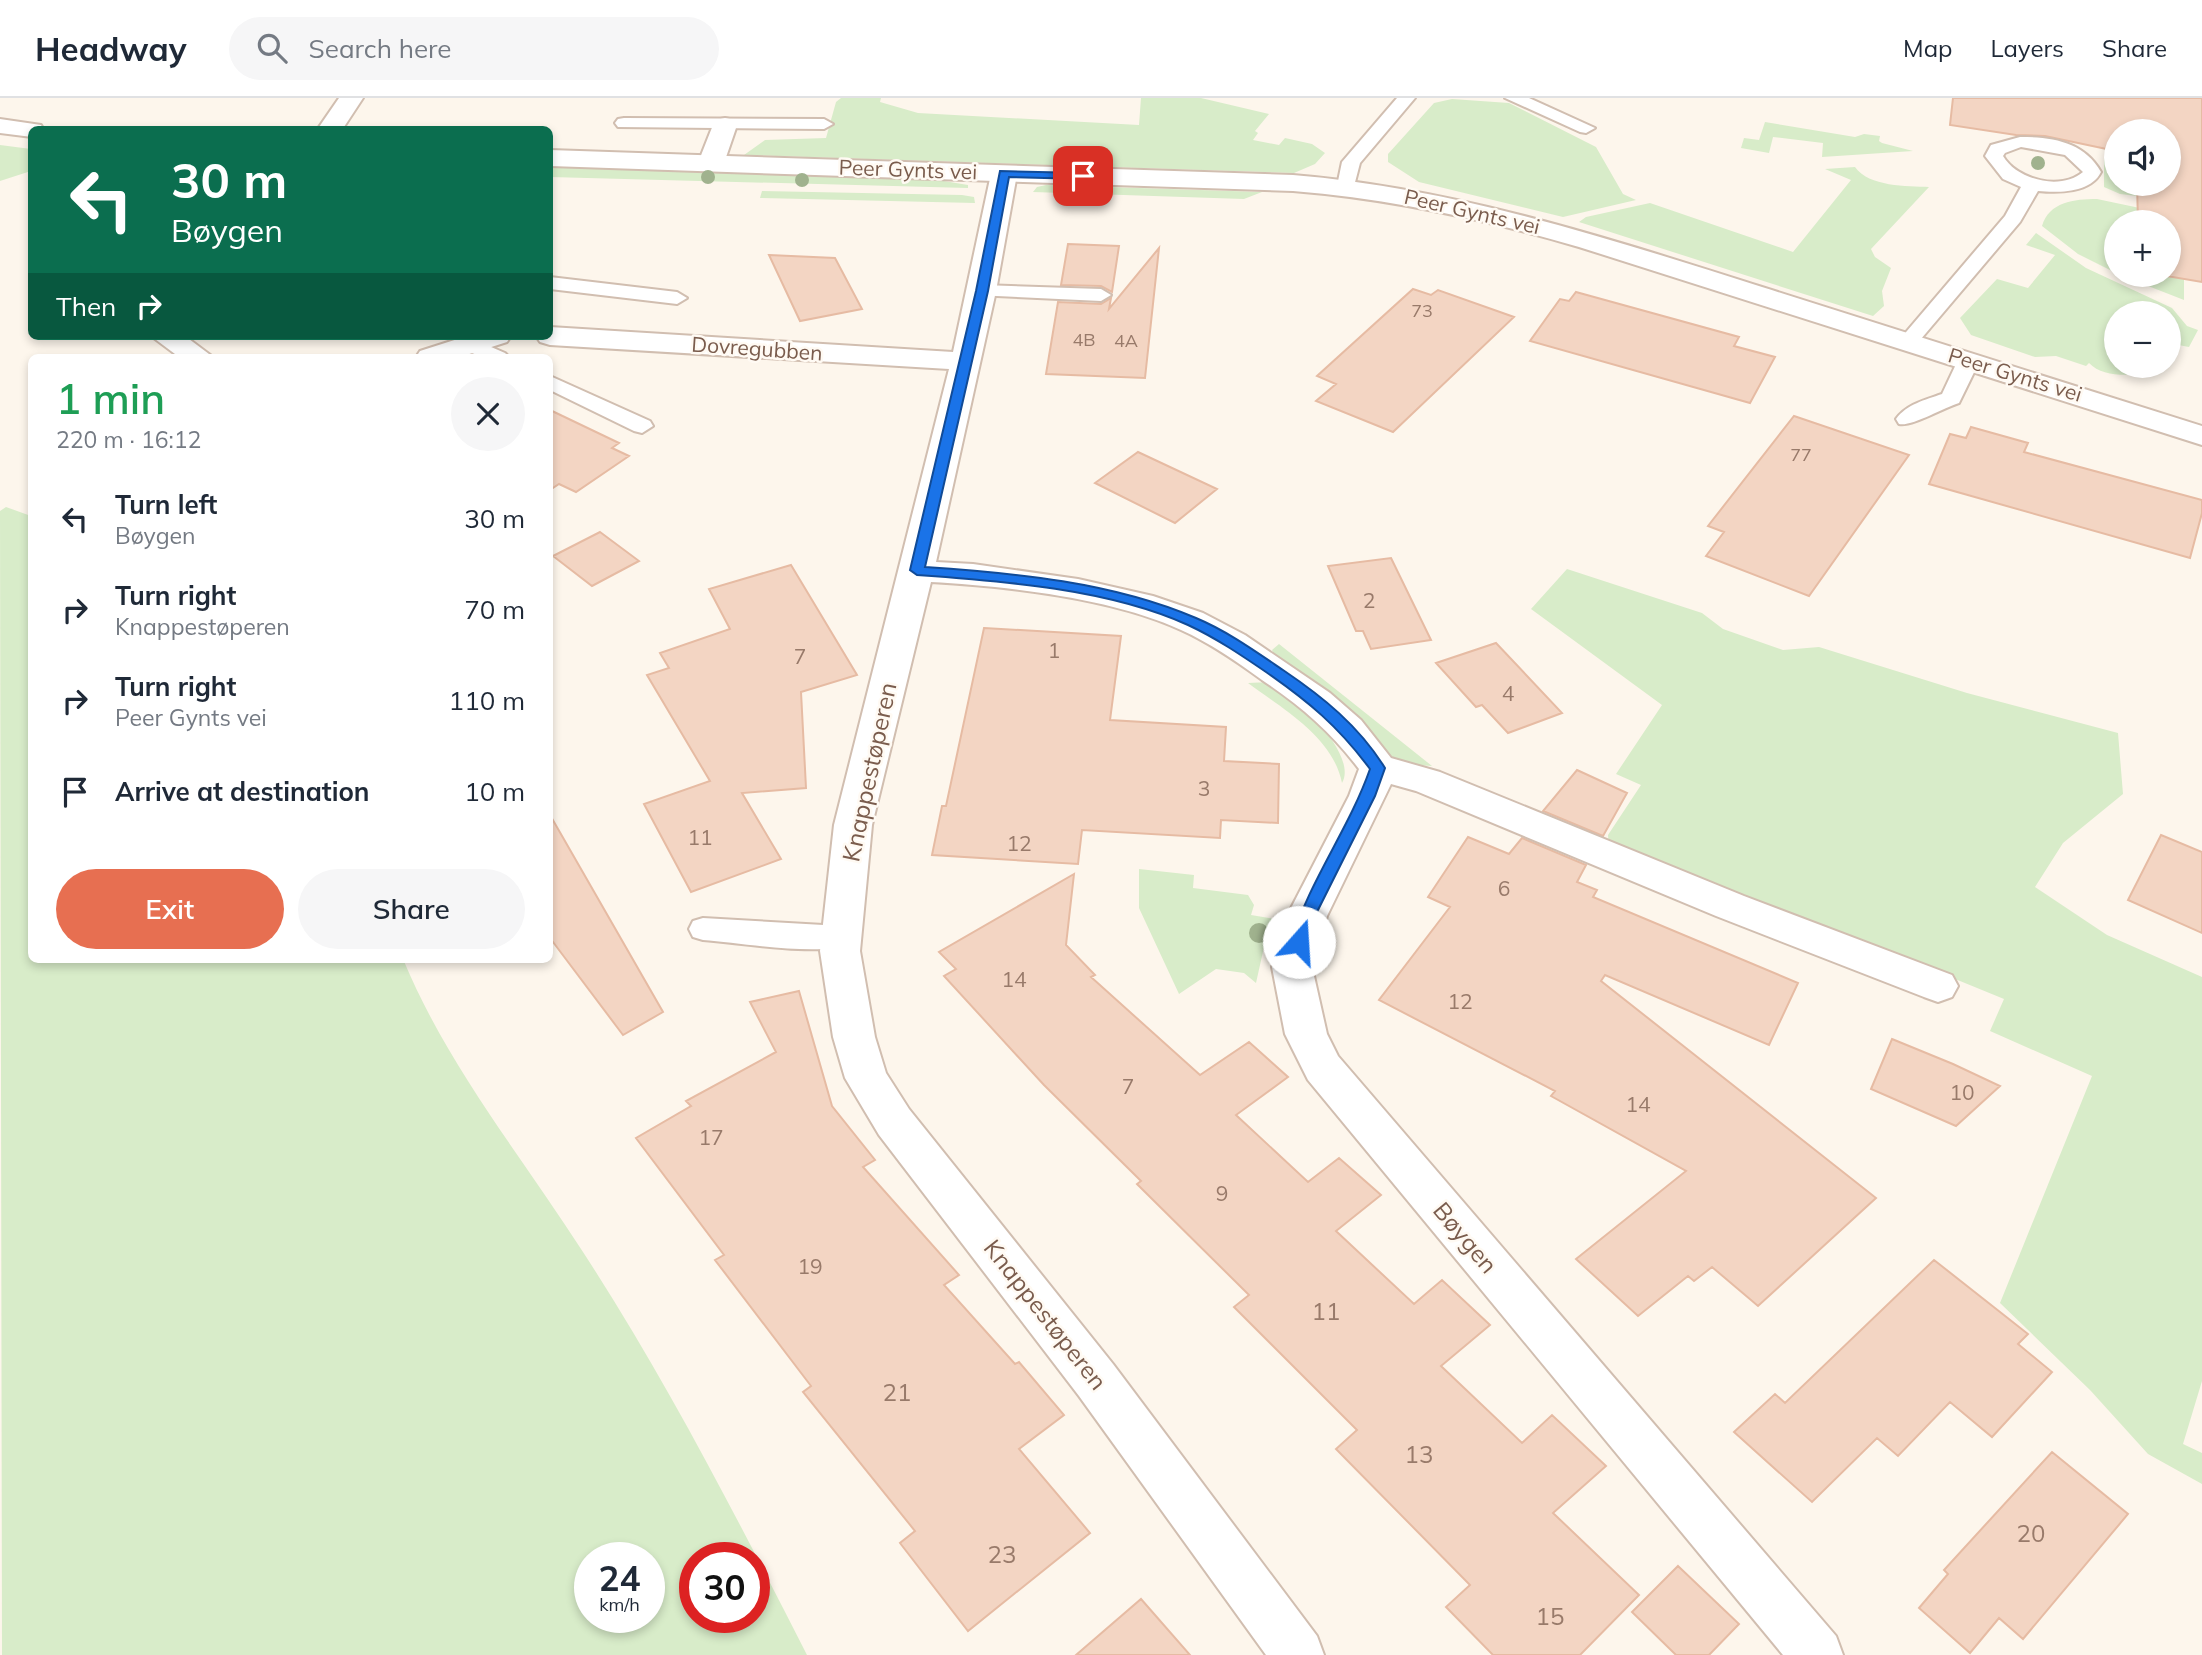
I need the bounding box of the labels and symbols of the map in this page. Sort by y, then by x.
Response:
pin [1053,146,1113,206]
street label: Peer Gynts vei [838,154,978,184]
street label: Peer Gynts vei [1402,183,1543,239]
house number: 73 [1411,299,1433,322]
house number: 4B [1072,328,1096,351]
house number: 4A [1114,329,1138,352]
street label: Dovregubben [691,330,823,366]
street label: Peer Gynts vei [1945,341,2085,407]
house number: 77 [1790,443,1812,466]
house number: 2 [1363,587,1375,613]
house number: 1 [1048,637,1060,663]
house number: 7 [794,643,806,669]
street label: Knappestøperen [835,679,903,864]
house number: 4 [1502,680,1515,706]
house number: 3 [1198,775,1210,801]
house number: 11 [687,824,713,850]
house number: 12 [1006,830,1032,856]
house number: 6 [1498,875,1510,901]
position arrow [1262,905,1336,979]
house number: 14 [1001,966,1027,992]
house number: 12 [1447,988,1473,1014]
house number: 7 [1122,1073,1134,1099]
house number: 10 [1949,1079,1975,1105]
house number: 14 [1625,1091,1651,1117]
house number: 17 [698,1124,724,1150]
house number: 9 [1216,1180,1228,1206]
street label: Bøygen [1427,1196,1504,1279]
street label: Knappestøperen [978,1233,1114,1396]
house number: 19 [797,1253,823,1279]
house number: 11 [1312,1296,1340,1326]
house number: 21 [883,1377,911,1407]
house number: 13 [1405,1439,1433,1469]
house number: 20 [2017,1518,2045,1548]
house number: 23 [988,1539,1016,1569]
speed limit sign: 30 [679,1542,770,1633]
house number: 15 [1536,1601,1564,1631]

